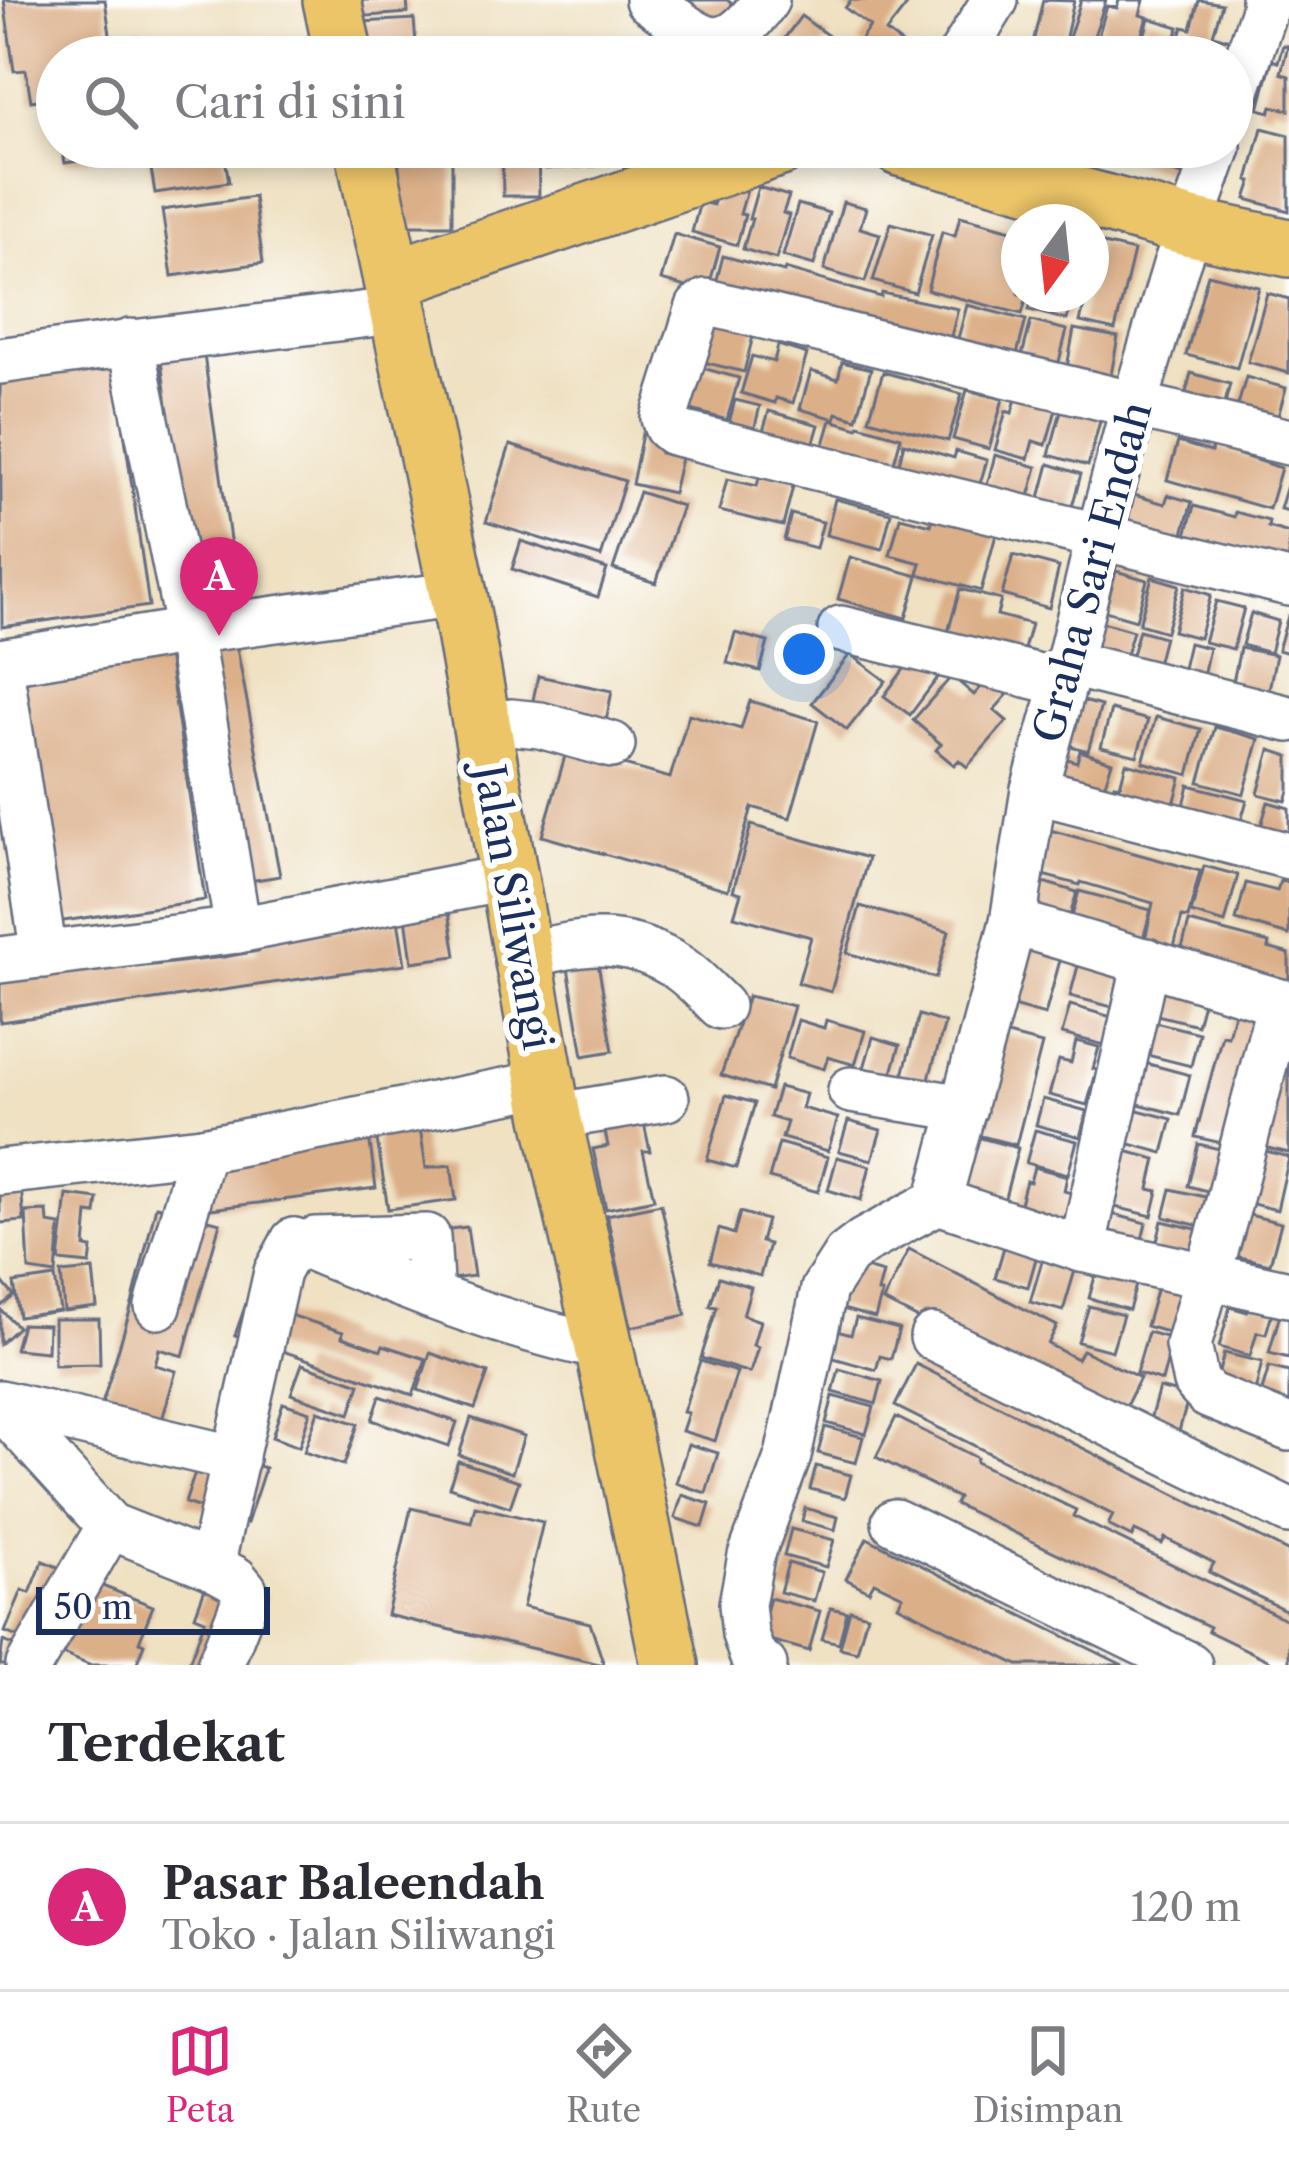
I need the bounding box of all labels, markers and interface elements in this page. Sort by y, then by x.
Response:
search box [36,36,1253,168]
icon: search [78,69,144,135]
text: Cari di sini [174,74,405,130]
north arrow [1001,204,1109,312]
street label: Graha Sari Endah [1022,396,1162,748]
pin: A [180,537,258,636]
your location [774,624,834,684]
street label: Jalan Siliwangi [462,755,565,1053]
scale bar [36,1581,270,1634]
text: 50 m [54,1587,132,1628]
text: Terdekat [48,1712,285,1774]
text: Pasar Baleendah [162,1855,545,1911]
text: A [72,1883,102,1931]
text: 120 m [1131,1883,1241,1931]
text: Toko · Jalan Siliwangi [162,1911,556,1959]
tab: Peta [166,2018,234,2131]
tab: Rute [566,2018,641,2131]
tab: Disimpan [973,2018,1123,2131]

